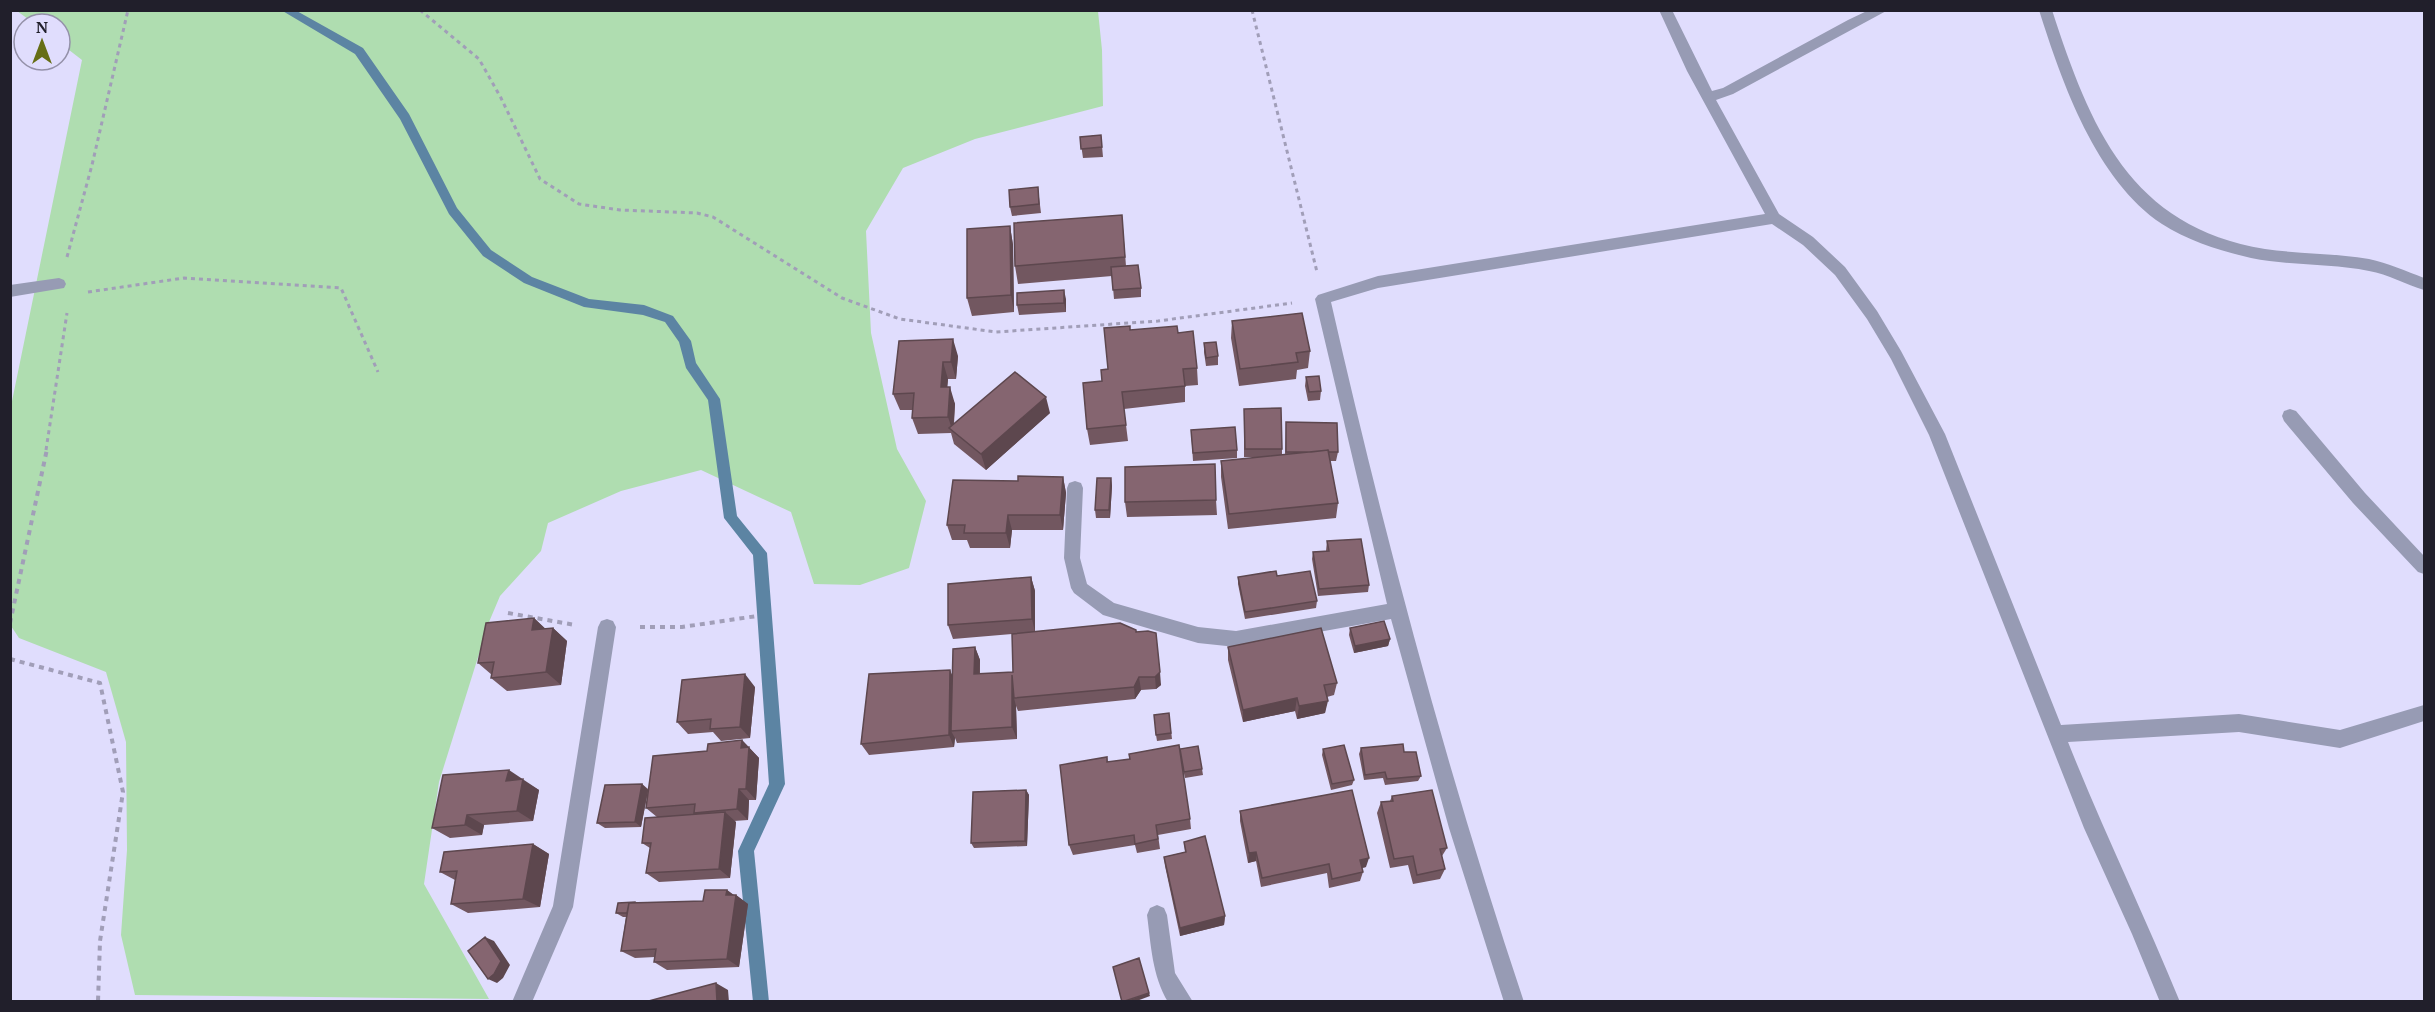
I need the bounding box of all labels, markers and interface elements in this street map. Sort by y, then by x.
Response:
north arrow [12,12,72,72]
text: N [36,16,48,38]

